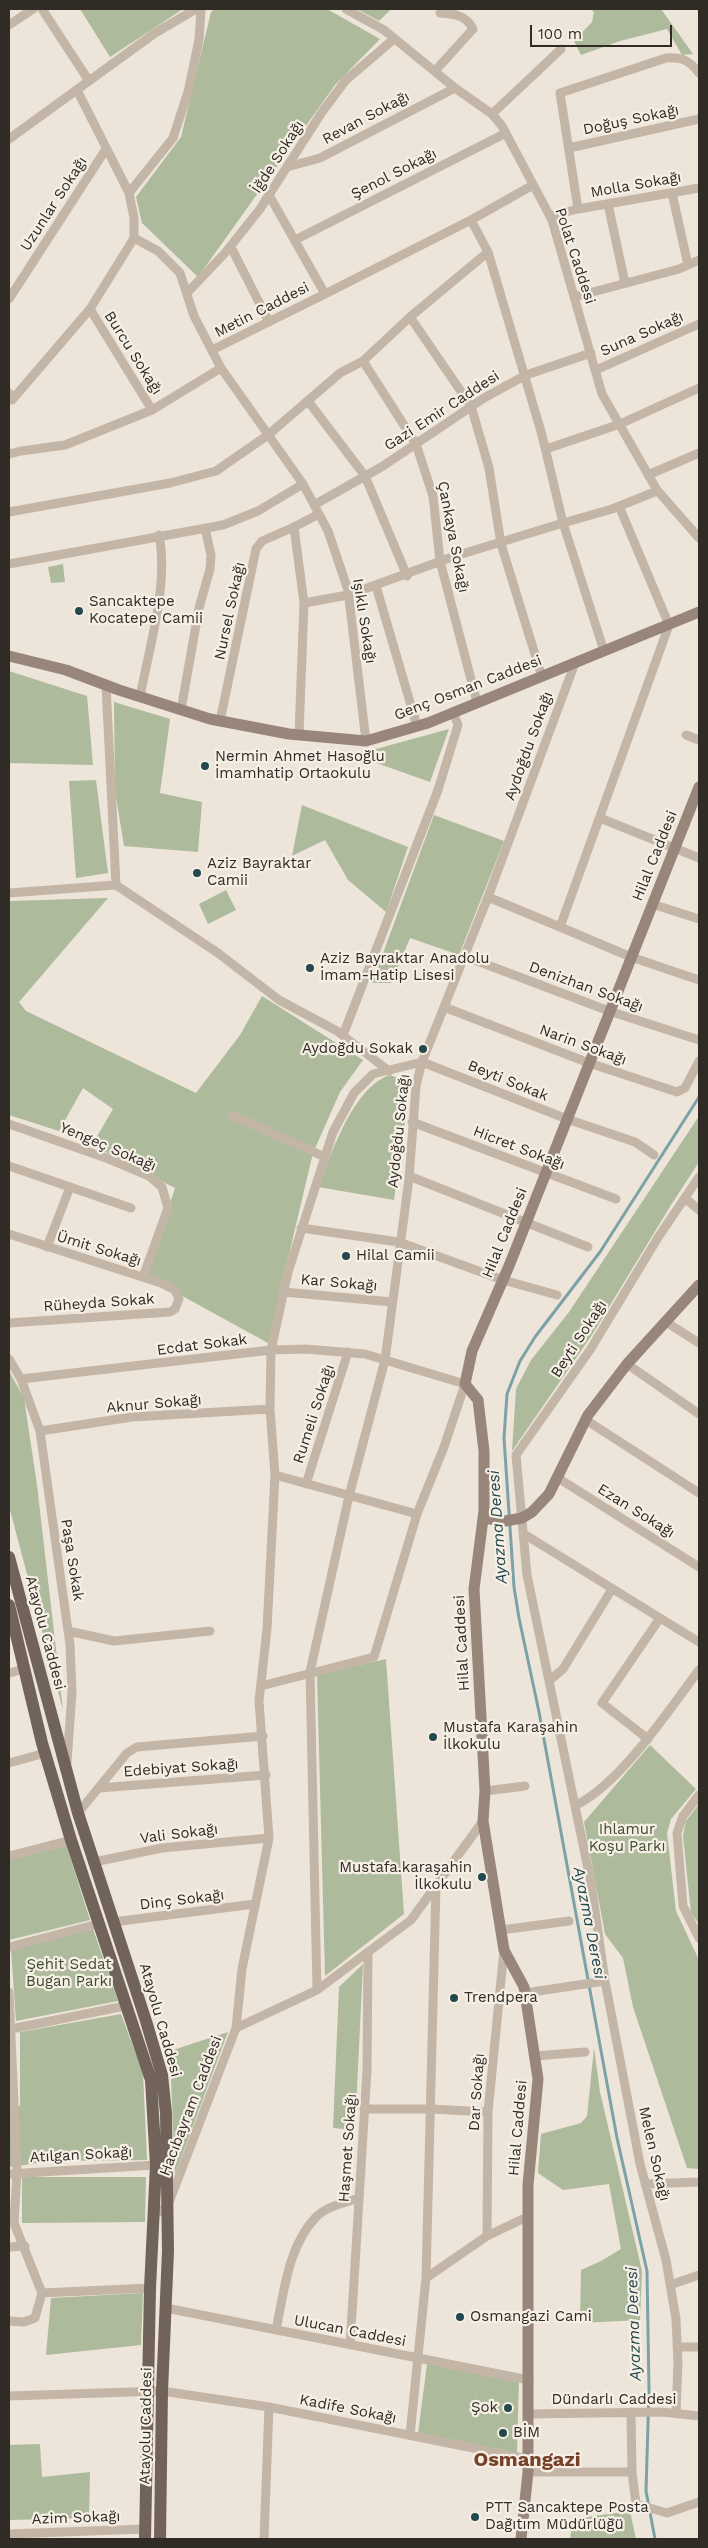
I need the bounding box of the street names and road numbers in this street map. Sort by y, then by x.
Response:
street label: Revan Sokağı [319,87,413,149]
street label: Doğuş Sokağı [581,101,681,139]
street label: İğde Sokağı [248,117,308,197]
street label: Şenol Sokağı [348,145,440,203]
street label: Uzunlar Sokağı [17,153,91,255]
street label: Molla Sokağı [589,168,683,202]
street label: Polat Caddesi [551,206,599,306]
street label: Metin Caddesi [212,278,312,342]
street label: Burcu Sokağı [100,308,166,398]
street label: Suna Sokağı [598,308,686,360]
street label: Gazi Emir Caddesi [381,367,503,455]
street label: Çankaya Sokağı [433,480,473,594]
street label: Nursel Sokağı [211,560,249,662]
street label: Işıklı Sokağı [348,577,380,665]
street label: Genç Osman Caddesi [392,652,544,724]
street label: Aydoğdu Sokağı [501,689,557,803]
street label: Hilal Caddesi [629,808,681,904]
street label: Denizhan Sokağı [526,958,646,1016]
street label: Narin Sokağı [537,1021,629,1069]
street label: Beyti Sokak [465,1057,551,1105]
street label: Aydoğdu Sokağı [384,1073,414,1189]
street label: Yengeç Sokağı [57,1119,159,1175]
street label: Hicret Sokağı [471,1122,567,1174]
street label: Hilal Caddesi [479,1185,531,1281]
street label: Ümit Sokağı [54,1228,144,1270]
street label: Kar Sokağı [300,1271,378,1295]
street label: Rüheyda Sokak [43,1290,155,1316]
street label: Beyti Sokağı [547,1297,611,1381]
street label: Ecdat Sokak [156,1331,248,1359]
street label: Rumeli Sokağı [290,1362,338,1466]
street label: Aknur Sokağı [106,1391,202,1417]
street label: Ezan Sokağı [594,1480,678,1542]
street label: Paşa Sokak [57,1518,87,1602]
street label: Atayolu Caddesi [21,1574,69,1692]
street label: Hilal Caddesi [451,1595,473,1691]
street label: Edebiyat Sokağı [123,1755,239,1781]
street label: Vali Sokağı [139,1820,219,1848]
street label: Dinç Sokağı [139,1886,225,1914]
street label: Atayolu Caddesi [135,1961,185,2079]
street label: Hacıbayram Caddesi [156,2033,226,2179]
street label: Dar Sokağı [465,2052,489,2132]
street label: Hilal Caddesi [505,2079,531,2177]
street label: Haşmet Sokağı [335,2093,361,2203]
street label: Melen Sokağı [634,2105,674,2203]
street label: Atılgan Sokağı [29,2143,133,2167]
street label: Ulucan Caddesi [292,2311,408,2351]
street label: Atayolu Caddesi [136,2367,156,2485]
street label: Kadife Sokağı [298,2391,398,2427]
street label: Dündarlı Caddesi [551,2391,677,2409]
street label: Azim Sokağı [31,2507,121,2529]

